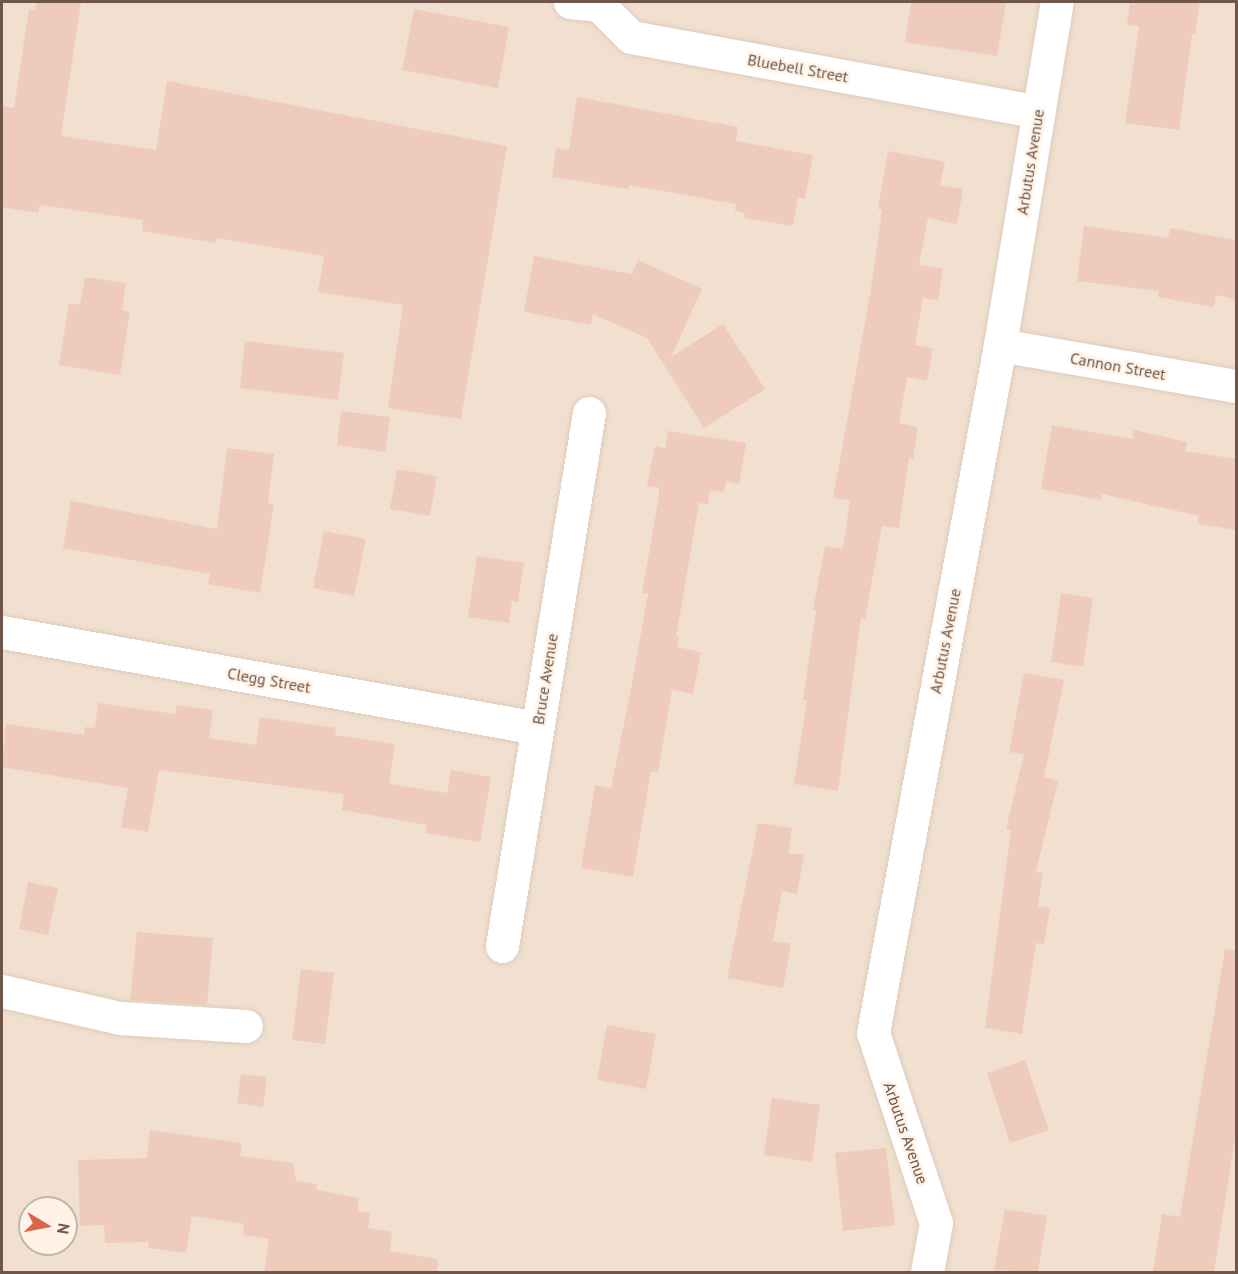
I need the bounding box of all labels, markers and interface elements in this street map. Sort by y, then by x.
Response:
street label: Bluebell Street [746,50,850,86]
street label: Arbutus Avenue [1012,108,1048,216]
street label: Cannon Street [1069,348,1167,384]
street label: Arbutus Avenue [925,587,965,695]
street label: Bruce Avenue [528,632,562,726]
street label: Clegg Street [226,663,312,697]
street label: Arbutus Avenue [879,1079,933,1187]
north arrow [18,1196,78,1256]
text: N [53,1222,75,1236]

